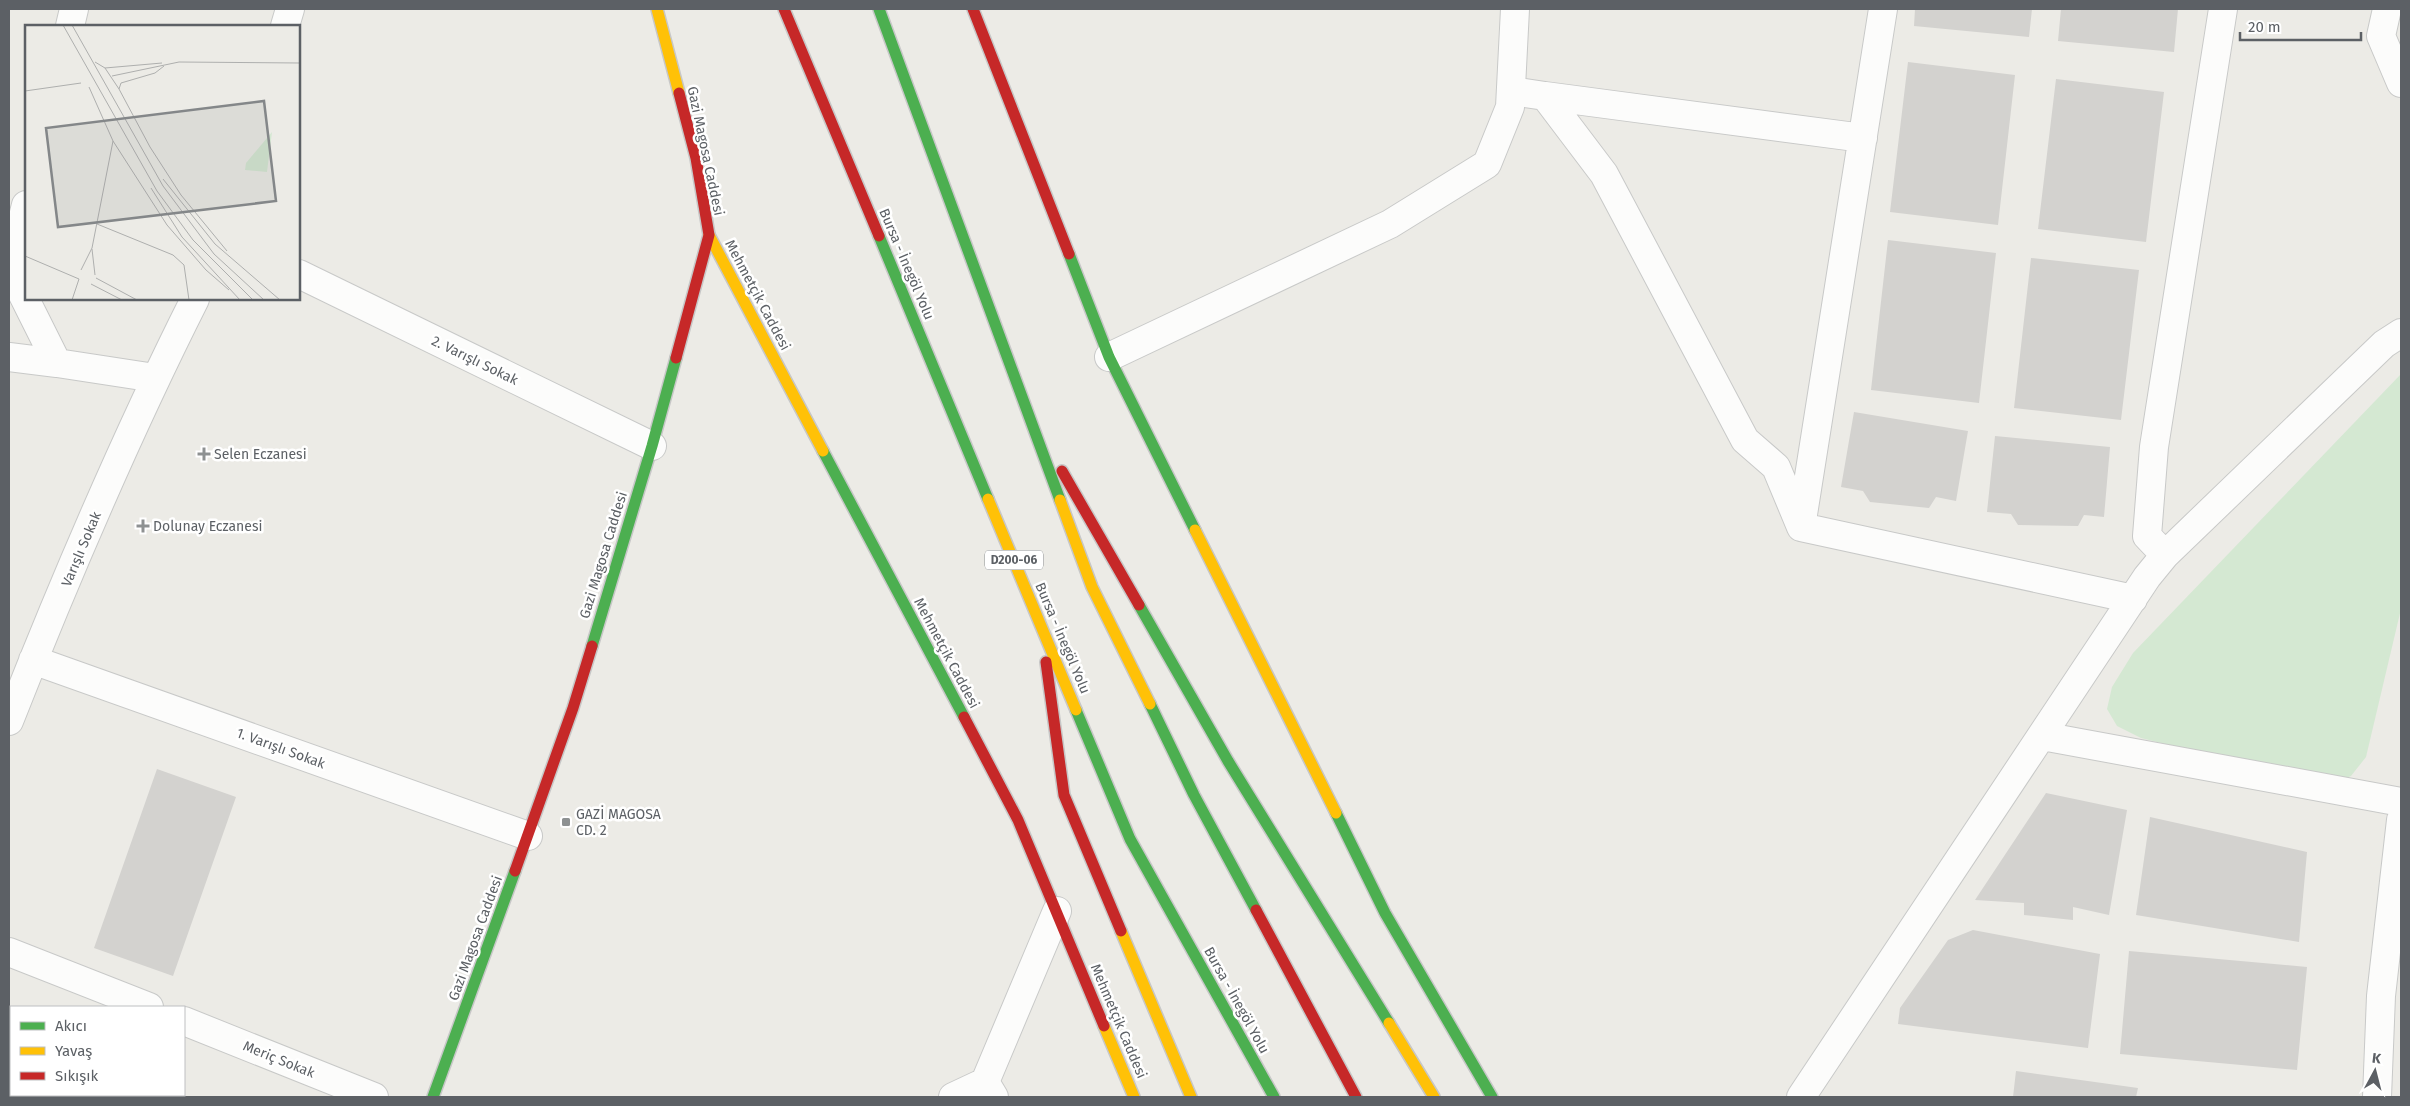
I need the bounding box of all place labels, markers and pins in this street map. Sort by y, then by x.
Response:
place label: Selen Eczanesi [214,446,307,463]
marker: Selen Eczanesi [198,448,210,460]
place label: Dolunay Eczanesi [153,518,262,535]
marker: Dolunay Eczanesi [137,520,149,532]
place label: GAZİ MAGOSA CD. 2 [576,805,661,839]
marker: GAZİ MAGOSA CD. 2 [560,816,572,828]

